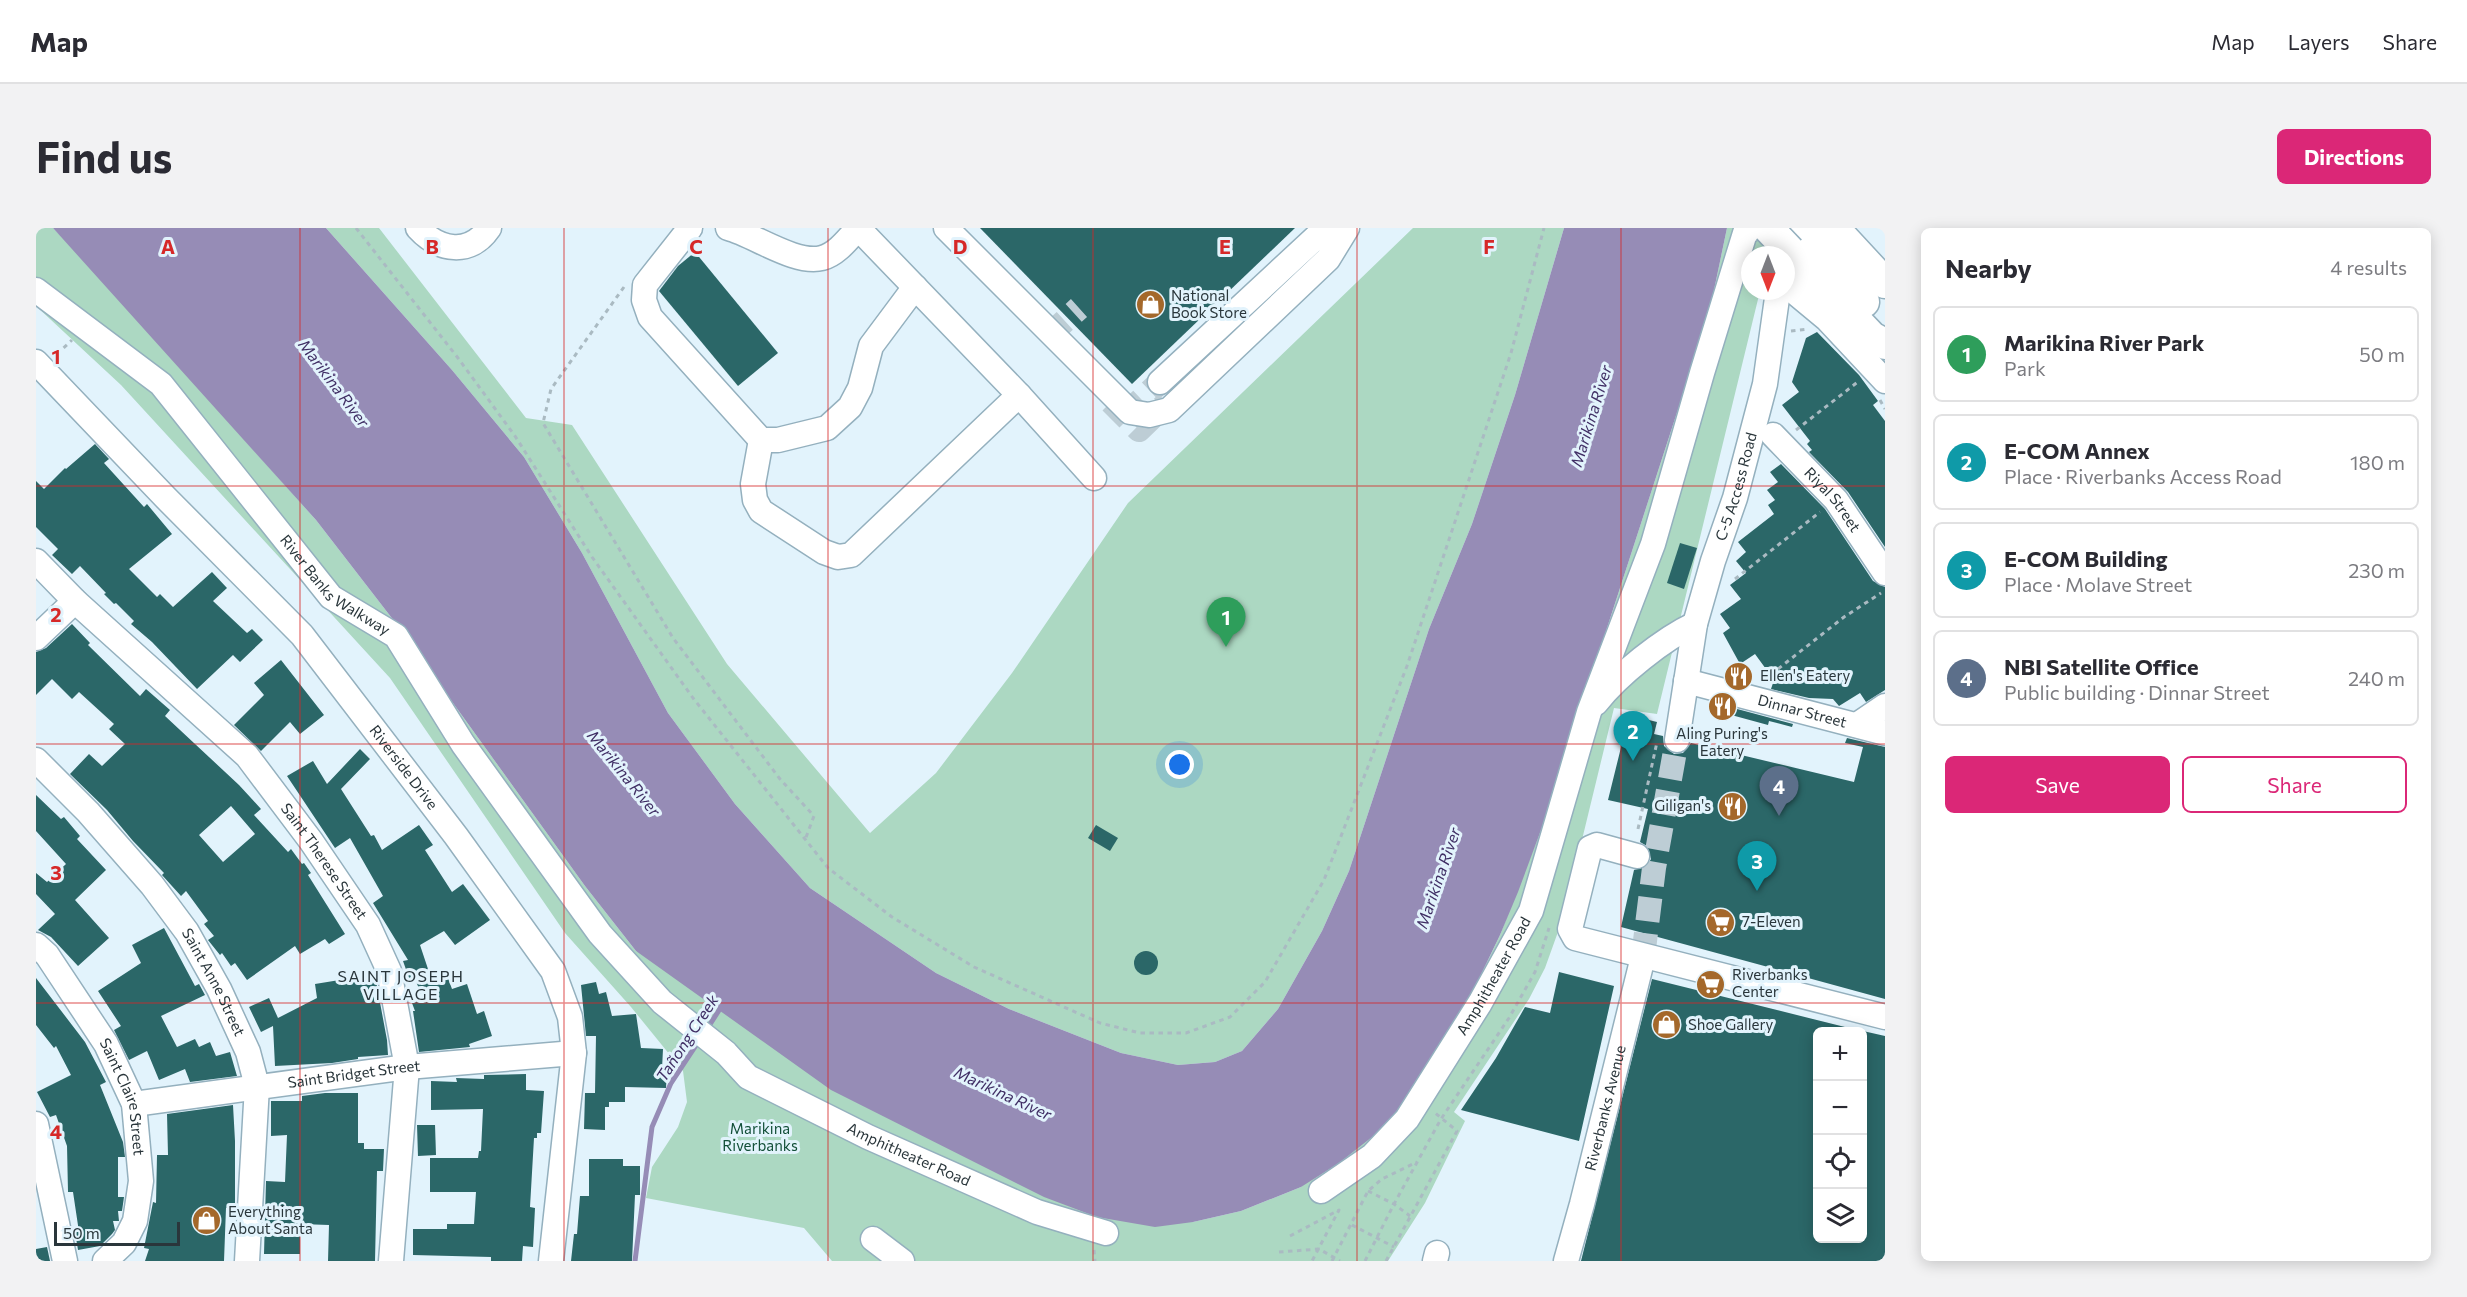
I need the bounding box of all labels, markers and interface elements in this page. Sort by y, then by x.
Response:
text: Map [30,24,88,58]
text: Map [2211,29,2255,54]
text: Layers [2288,29,2350,54]
text: Share [2383,29,2437,54]
button: Directions [2277,129,2431,184]
text: Find us [36,130,172,182]
text: A [161,234,175,258]
text: B [425,234,439,258]
text: C [689,234,703,258]
text: D [953,234,967,258]
text: E [1219,234,1231,258]
text: F [1483,234,1495,258]
north arrow [1741,246,1795,300]
text: Nearby [1945,252,2032,283]
text: 4 results [2330,255,2407,279]
place label: National Book Store [1171,286,1247,321]
shop icon: National Book Store [1134,289,1166,321]
text: Marikina River Park [2004,329,2204,356]
water label: Marikina River [295,335,374,431]
text: 1 [1962,342,1971,366]
text: 50 m [2359,342,2405,366]
text: 1 [51,344,61,368]
text: Park [2004,356,2046,380]
water label: Marikina River [1566,362,1615,469]
street label: C-5 Access Road [1711,430,1760,543]
text: E-COM Annex [2004,437,2150,464]
text: 2 [1961,450,1972,474]
text: 180 m [2350,450,2405,474]
street label: Riyal Street [1801,463,1865,535]
text: Place · Riverbanks Access Road [2004,464,2282,488]
street label: River Banks Walkway [277,531,394,638]
text: E-COM Building [2004,545,2168,572]
text: 3 [1961,558,1972,582]
text: 230 m [2348,558,2405,582]
text: Place · Molave Street [2004,572,2192,596]
pin: 1 [1206,598,1246,647]
text: 2 [50,602,62,626]
text: NBI Satellite Office [2004,653,2199,680]
restaurant icon: Ellen's Eatery [1723,660,1755,692]
place label: Ellen's Eatery [1760,666,1850,684]
text: 4 [1960,666,1973,690]
text: 240 m [2348,666,2405,690]
text: Public building · Dinnar Street [2004,680,2270,704]
street label: Dinnar Street [1756,690,1849,731]
restaurant icon: Aling Puring's Eatery [1706,691,1738,723]
pin: 2 [1614,712,1652,761]
street label: Riverside Drive [366,721,442,813]
place label: Aling Puring's Eatery [1676,724,1768,759]
water label: Marikina River [584,726,665,820]
your location [1165,750,1194,779]
button: Save [1945,756,2170,813]
button: Share [2182,756,2407,813]
pin: 4 [1760,766,1798,816]
restaurant icon: Giligan's [1716,790,1748,822]
place label: Giligan's [1654,796,1711,814]
street label: Saint Therese Street [278,799,372,923]
water label: Marikina River [1411,824,1464,931]
pin: 3 [1738,842,1776,891]
text: 3 [50,860,62,884]
supermarket icon: 7-Eleven [1705,906,1737,938]
place label: 7-Eleven [1742,912,1801,930]
street label: Amphitheater Road [1452,914,1534,1038]
street label: Saint Anne Street [179,925,249,1039]
place label: Riverbanks Center [1732,965,1808,1000]
district label: SAINT JOSEPH VILLAGE [338,966,464,1003]
supermarket icon: Riverbanks Center [1695,968,1727,1000]
water label: Tañong Creek [652,991,722,1085]
shop icon: Shoe Gallery [1651,1009,1683,1041]
place label: Shoe Gallery [1688,1015,1774,1033]
map controls [1813,1027,1867,1243]
button: + [1813,1027,1867,1081]
street label: Saint Claire Street [97,1034,149,1156]
street label: Riverbanks Avenue [1581,1043,1629,1172]
street label: Saint Bridget Street [286,1056,421,1091]
water label: Marikina River [952,1062,1055,1124]
button: − [1813,1081,1867,1135]
street label: Amphitheater Road [845,1118,974,1189]
text: 4 [50,1119,62,1143]
park label: Marikina Riverbanks [722,1119,798,1154]
button: locate [1813,1135,1867,1189]
button: layers [1813,1189,1867,1243]
place label: Everything About Santa [228,1202,313,1237]
shop icon: Everything About Santa [191,1205,223,1237]
scale bar [54,1219,180,1246]
text: 50 m [63,1223,100,1242]

